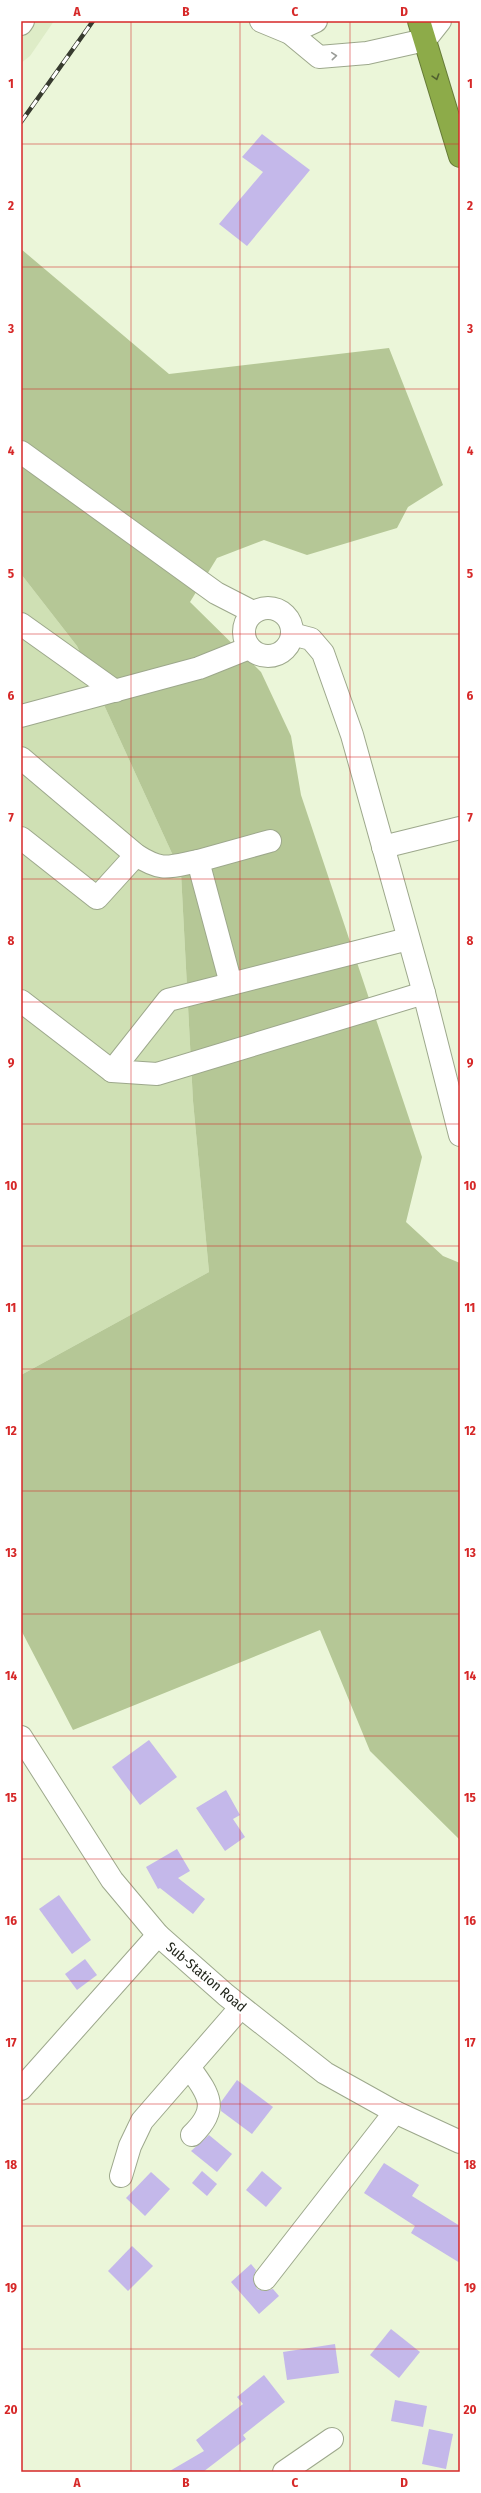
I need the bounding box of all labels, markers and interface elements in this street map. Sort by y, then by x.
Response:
text: A [72,4,81,19]
text: B [182,4,190,19]
text: C [292,4,299,19]
text: D [400,4,408,19]
one-way arrow [331,51,337,60]
one-way arrow [431,73,440,80]
text: 1 [8,76,14,91]
text: 1 [467,76,473,91]
text: 2 [7,198,14,213]
text: 2 [466,198,473,213]
text: 3 [7,321,14,336]
text: 3 [466,321,473,336]
text: 4 [8,443,15,458]
text: 4 [467,443,474,458]
text: 5 [8,566,14,581]
text: 5 [467,566,473,581]
text: 6 [8,688,15,703]
text: 6 [467,688,474,703]
text: 7 [8,810,14,825]
text: 7 [467,810,473,825]
text: 8 [8,933,15,948]
text: 8 [467,933,474,948]
text: 9 [8,1055,15,1070]
text: 9 [467,1055,474,1070]
text: 10 [5,1178,17,1193]
text: 10 [464,1178,476,1193]
text: 11 [6,1300,16,1315]
text: 11 [465,1300,475,1315]
text: 12 [5,1423,17,1438]
text: 12 [464,1423,476,1438]
text: 13 [5,1545,17,1560]
text: 13 [464,1545,476,1560]
text: 14 [5,1668,17,1683]
text: 14 [464,1668,476,1683]
text: 15 [5,1790,17,1805]
text: 15 [464,1790,476,1805]
text: 16 [5,1913,17,1928]
text: 16 [464,1913,476,1928]
street label: Sub-Station Road [162,1938,250,2016]
text: 17 [5,2035,17,2050]
text: 17 [464,2035,476,2050]
text: 18 [5,2157,17,2172]
text: 18 [464,2157,476,2172]
text: 19 [5,2280,17,2295]
text: 19 [464,2280,476,2295]
text: 20 [3,2402,18,2417]
text: 20 [462,2402,477,2417]
text: A [72,2475,81,2490]
text: B [182,2475,190,2490]
text: C [292,2475,299,2490]
text: D [400,2475,408,2490]

